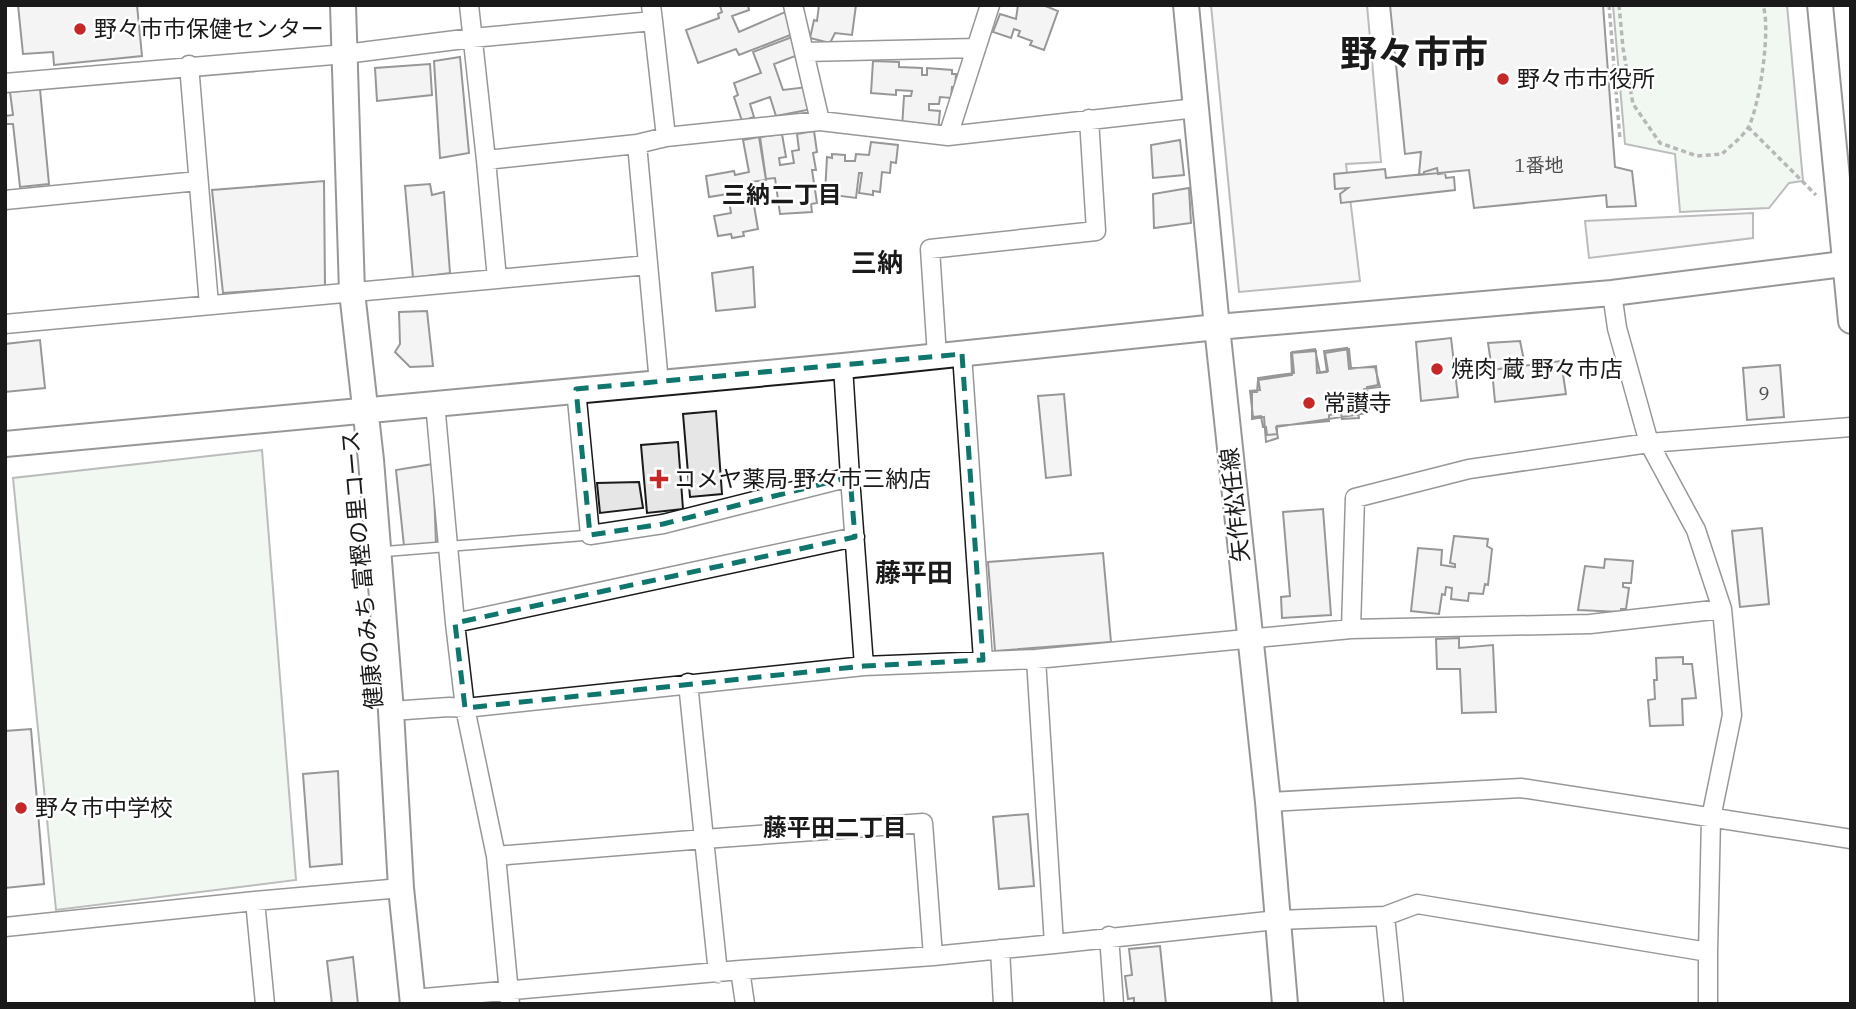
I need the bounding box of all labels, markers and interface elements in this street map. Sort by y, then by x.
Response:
place label: 野々市市保健センター [94,13,324,43]
marker: 野々市市保健センター [72,21,88,37]
district label: 野々市市 [1340,29,1488,77]
place label: 野々市市役所 [1517,63,1655,93]
marker: 野々市市役所 [1495,71,1511,87]
house number: 1番地 [1514,153,1564,177]
district label: 三納二丁目 [722,178,842,210]
district label: 三納 [851,245,903,279]
place label: 焼肉 蔵 野々市店 [1451,353,1623,383]
marker: 焼肉 蔵 野々市店 [1429,361,1445,377]
house number: 9 [1758,381,1770,405]
place label: 常讃寺 [1323,387,1392,417]
marker: 常讃寺 [1301,395,1317,411]
street label: 健康のみち 富樫の里コース [334,429,388,711]
street label: 矢作松任線 [1213,446,1255,564]
place label: コメヤ薬局 野々市三納店 [673,463,931,493]
marker: コメヤ薬局 野々市三納店 [651,471,667,487]
district label: 藤平田 [875,555,953,589]
place label: 野々市中学校 [35,792,173,822]
marker: 野々市中学校 [13,800,29,816]
district label: 藤平田二丁目 [763,811,907,843]

